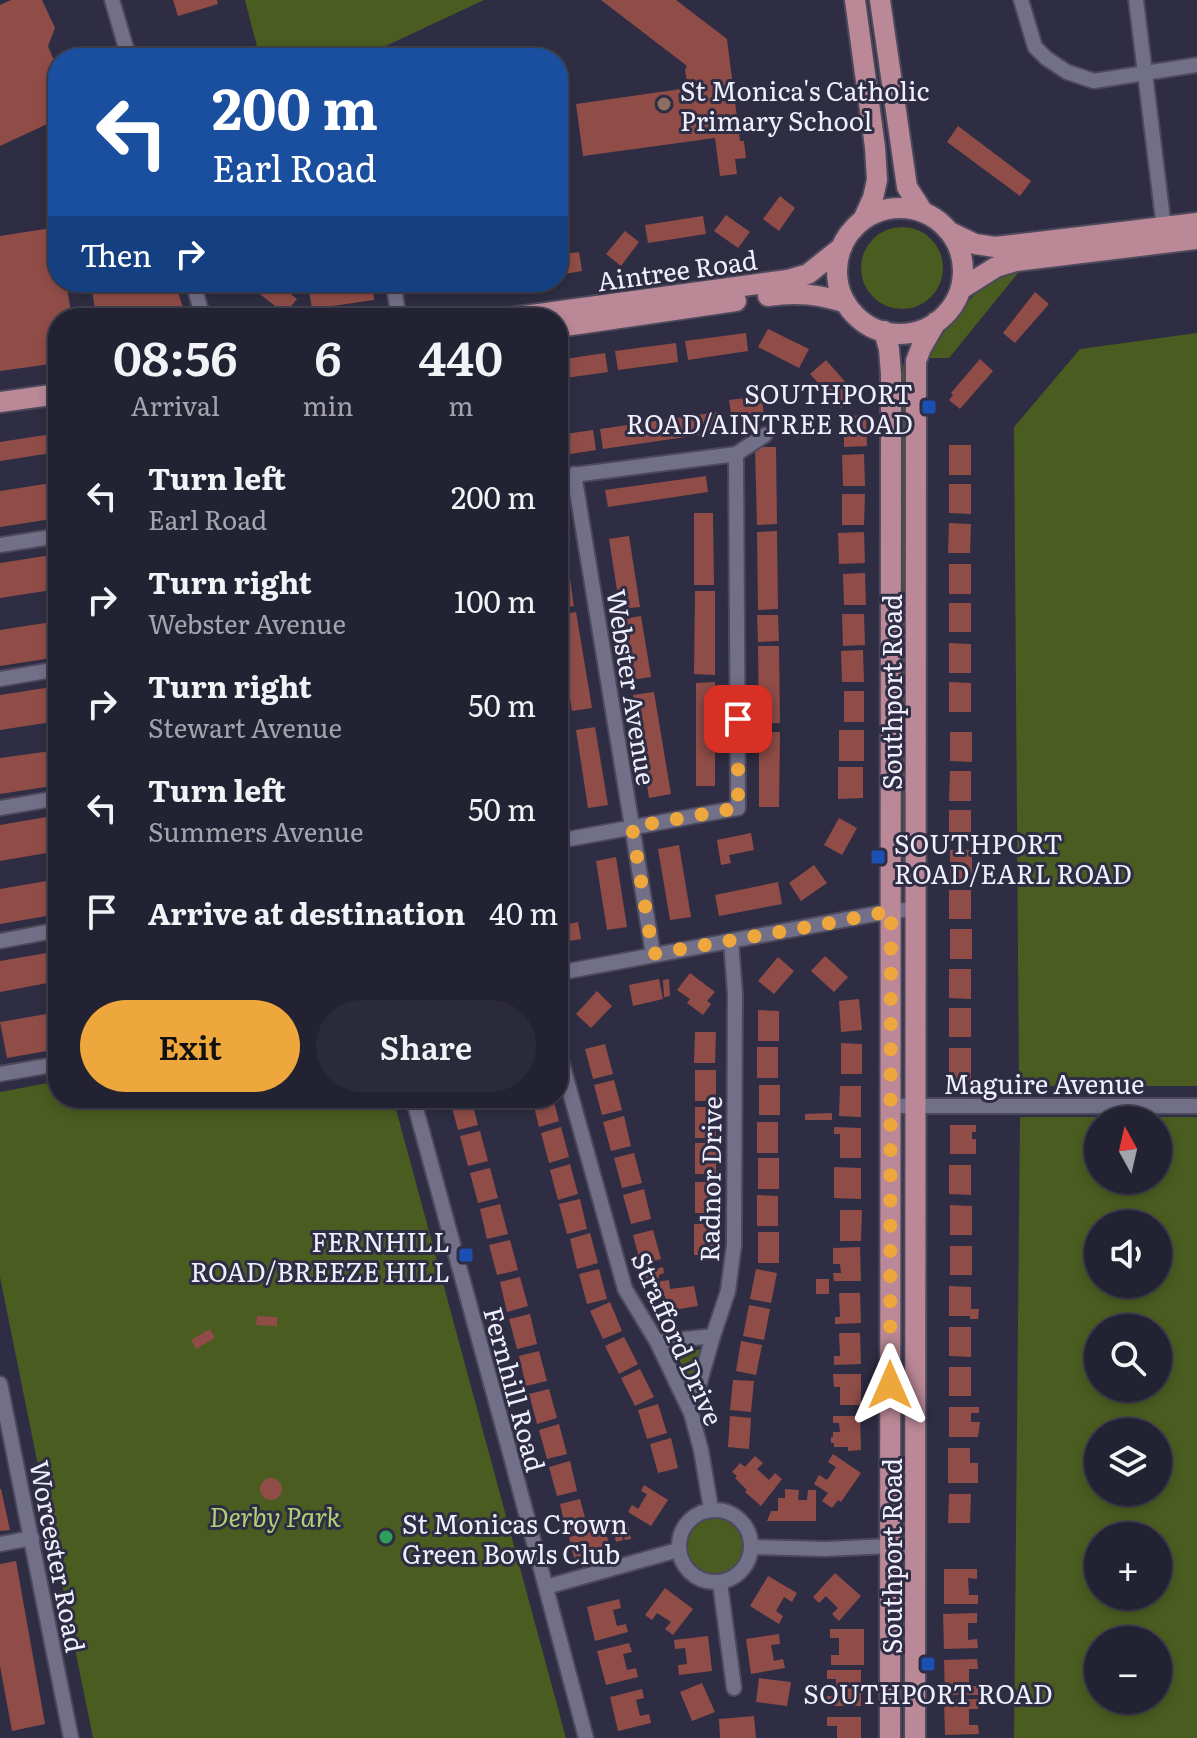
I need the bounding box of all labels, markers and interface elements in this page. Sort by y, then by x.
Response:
text: 200 m [212,64,378,147]
place label: St Monica's Catholic Primary School [680,70,930,139]
icon: left [80,80,184,184]
marker: St Monica's Catholic Primary School [655,95,673,113]
text: Earl Road [212,140,377,193]
text: Then [80,232,152,276]
icon: right [168,232,212,276]
street label: Aintree Road [594,238,760,300]
text: 08:56 [113,320,238,391]
text: 6 [314,320,342,391]
text: 440 [418,320,503,391]
place label: SOUTHPORT ROAD/AINTREE ROAD [626,373,913,442]
text: Arrival [131,385,220,424]
text: min [302,385,354,424]
text: m [448,385,473,424]
marker: SOUTHPORT ROAD/AINTREE ROAD [920,398,938,416]
text: Turn left [148,455,286,499]
icon: left [80,474,124,518]
text: 200 m [451,474,536,518]
text: Earl Road [148,499,267,538]
text: Turn right [148,559,312,603]
icon: right [80,578,124,622]
text: 100 m [454,578,536,622]
street label: Webster Avenue [598,586,668,788]
street label: Southport Road [871,594,910,790]
text: Webster Avenue [148,603,346,642]
text: Turn right [148,663,312,707]
icon: right [80,682,124,726]
text: 50 m [468,682,536,726]
pin [704,685,772,753]
icon: arrive [716,697,760,741]
text: Stewart Avenue [148,707,342,746]
text: Turn left [148,767,286,811]
icon: left [80,786,124,830]
text: 50 m [468,786,536,830]
text: Summers Avenue [148,811,364,850]
place label: SOUTHPORT ROAD/EARL ROAD [894,823,1132,892]
marker: SOUTHPORT ROAD/EARL ROAD [869,848,887,866]
icon: arrive [80,890,124,934]
text: Arrive at destination [148,890,465,934]
text: 40 m [489,890,558,934]
button: Exit [80,1000,300,1092]
button: Share [316,1000,536,1092]
street label: Maguire Avenue [943,1063,1145,1102]
street label: Radnor Drive [688,1096,730,1262]
north arrow [1084,1106,1172,1194]
map controls [1084,1106,1172,1714]
button: sound [1084,1210,1172,1298]
place label: FERNHILL ROAD/BREEZE HILL [190,1221,450,1290]
street label: Strafford Drive [623,1245,735,1431]
marker: FERNHILL ROAD/BREEZE HILL [457,1246,475,1264]
street label: Fernhill Road [475,1302,557,1476]
button: search [1084,1314,1172,1402]
position arrow [848,1343,932,1427]
button: layers [1084,1418,1172,1506]
street label: Worcester Road [21,1457,97,1655]
street label: Southport Road [871,1458,910,1654]
park label: Derby Park [209,1496,341,1535]
place label: St Monicas Crown Green Bowls Club [402,1503,628,1572]
button: + [1084,1522,1172,1610]
marker: St Monicas Crown Green Bowls Club [377,1528,395,1546]
button: − [1084,1626,1172,1714]
marker: SOUTHPORT ROAD [919,1655,937,1673]
place label: SOUTHPORT ROAD [803,1673,1053,1712]

